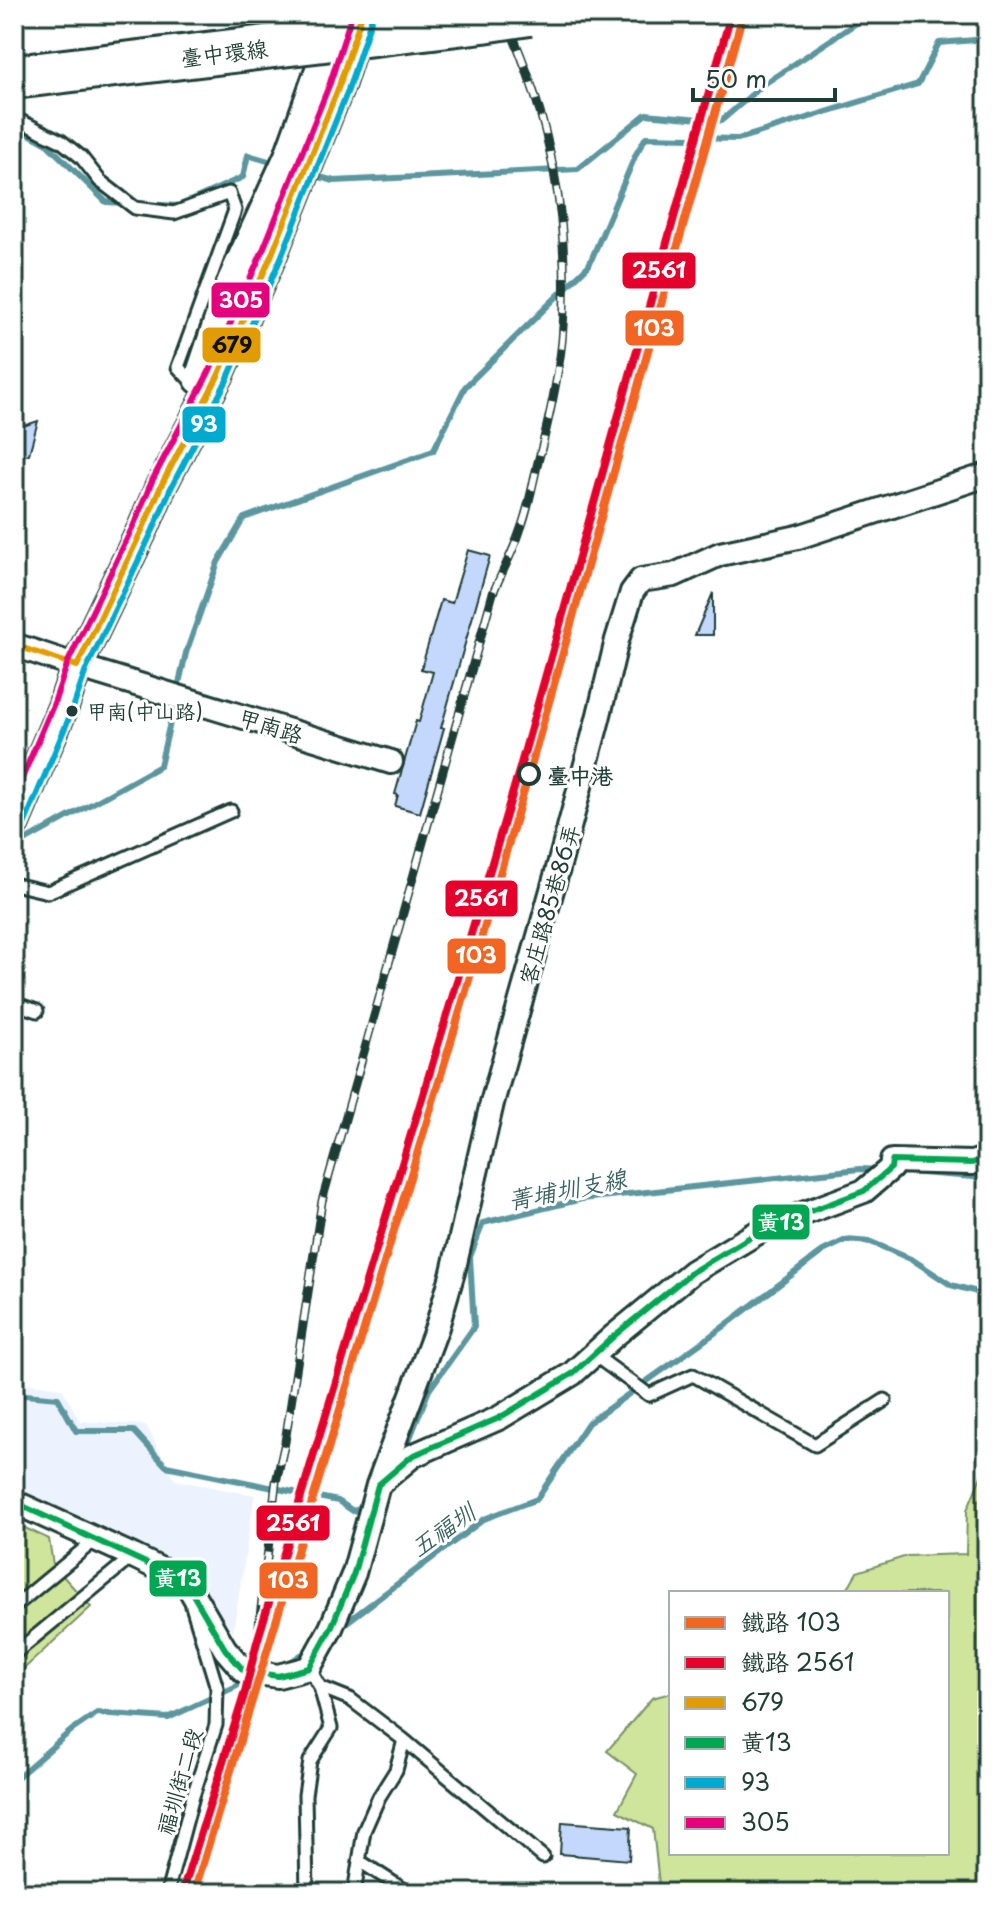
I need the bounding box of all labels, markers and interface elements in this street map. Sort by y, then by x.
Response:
street label: 臺中環線 [178,30,270,74]
scale bar [693,52,835,102]
text: 50 m [705,60,767,96]
line badge: 2561 [621,251,697,290]
text: 2561 [632,252,686,285]
line badge: 305 [210,281,271,319]
text: 305 [219,282,263,315]
line badge: 103 [624,309,685,347]
text: 103 [633,310,675,343]
line badge: 679 [201,326,262,364]
text: 679 [212,327,252,360]
line badge: 93 [181,405,227,444]
text: 93 [190,406,218,439]
place label: 甲南(中山路) [87,696,203,726]
street label: 甲南路 [235,700,307,750]
marker: 甲南(中山路) [64,703,80,719]
place label: 臺中港 [547,758,613,791]
marker: 臺中港 [518,763,540,785]
street label: 客庄路85巷86弄 [509,820,587,988]
line badge: 2561 [444,879,519,918]
text: 2561 [454,880,508,913]
line badge: 103 [446,937,507,975]
text: 103 [455,937,497,970]
water label: 菁埔圳支線 [505,1159,631,1217]
line badge: 黃13 [751,1203,811,1241]
text: 黃13 [758,1204,804,1237]
water label: 五福圳 [402,1492,484,1564]
line badge: 2561 [255,1504,331,1542]
text: 2561 [266,1505,320,1538]
line badge: 黃13 [148,1559,208,1598]
text: 黃13 [155,1560,201,1593]
line badge: 103 [258,1561,319,1600]
text: 103 [267,1562,309,1595]
legend [669,1591,949,1855]
text: 鐵路 103 [741,1603,841,1639]
text: 鐵路 2561 [741,1643,854,1679]
text: 679 [741,1683,784,1719]
text: 黃13 [741,1723,792,1759]
street label: 福圳街二段 [147,1724,209,1838]
text: 93 [741,1763,770,1799]
text: 305 [741,1803,790,1839]

